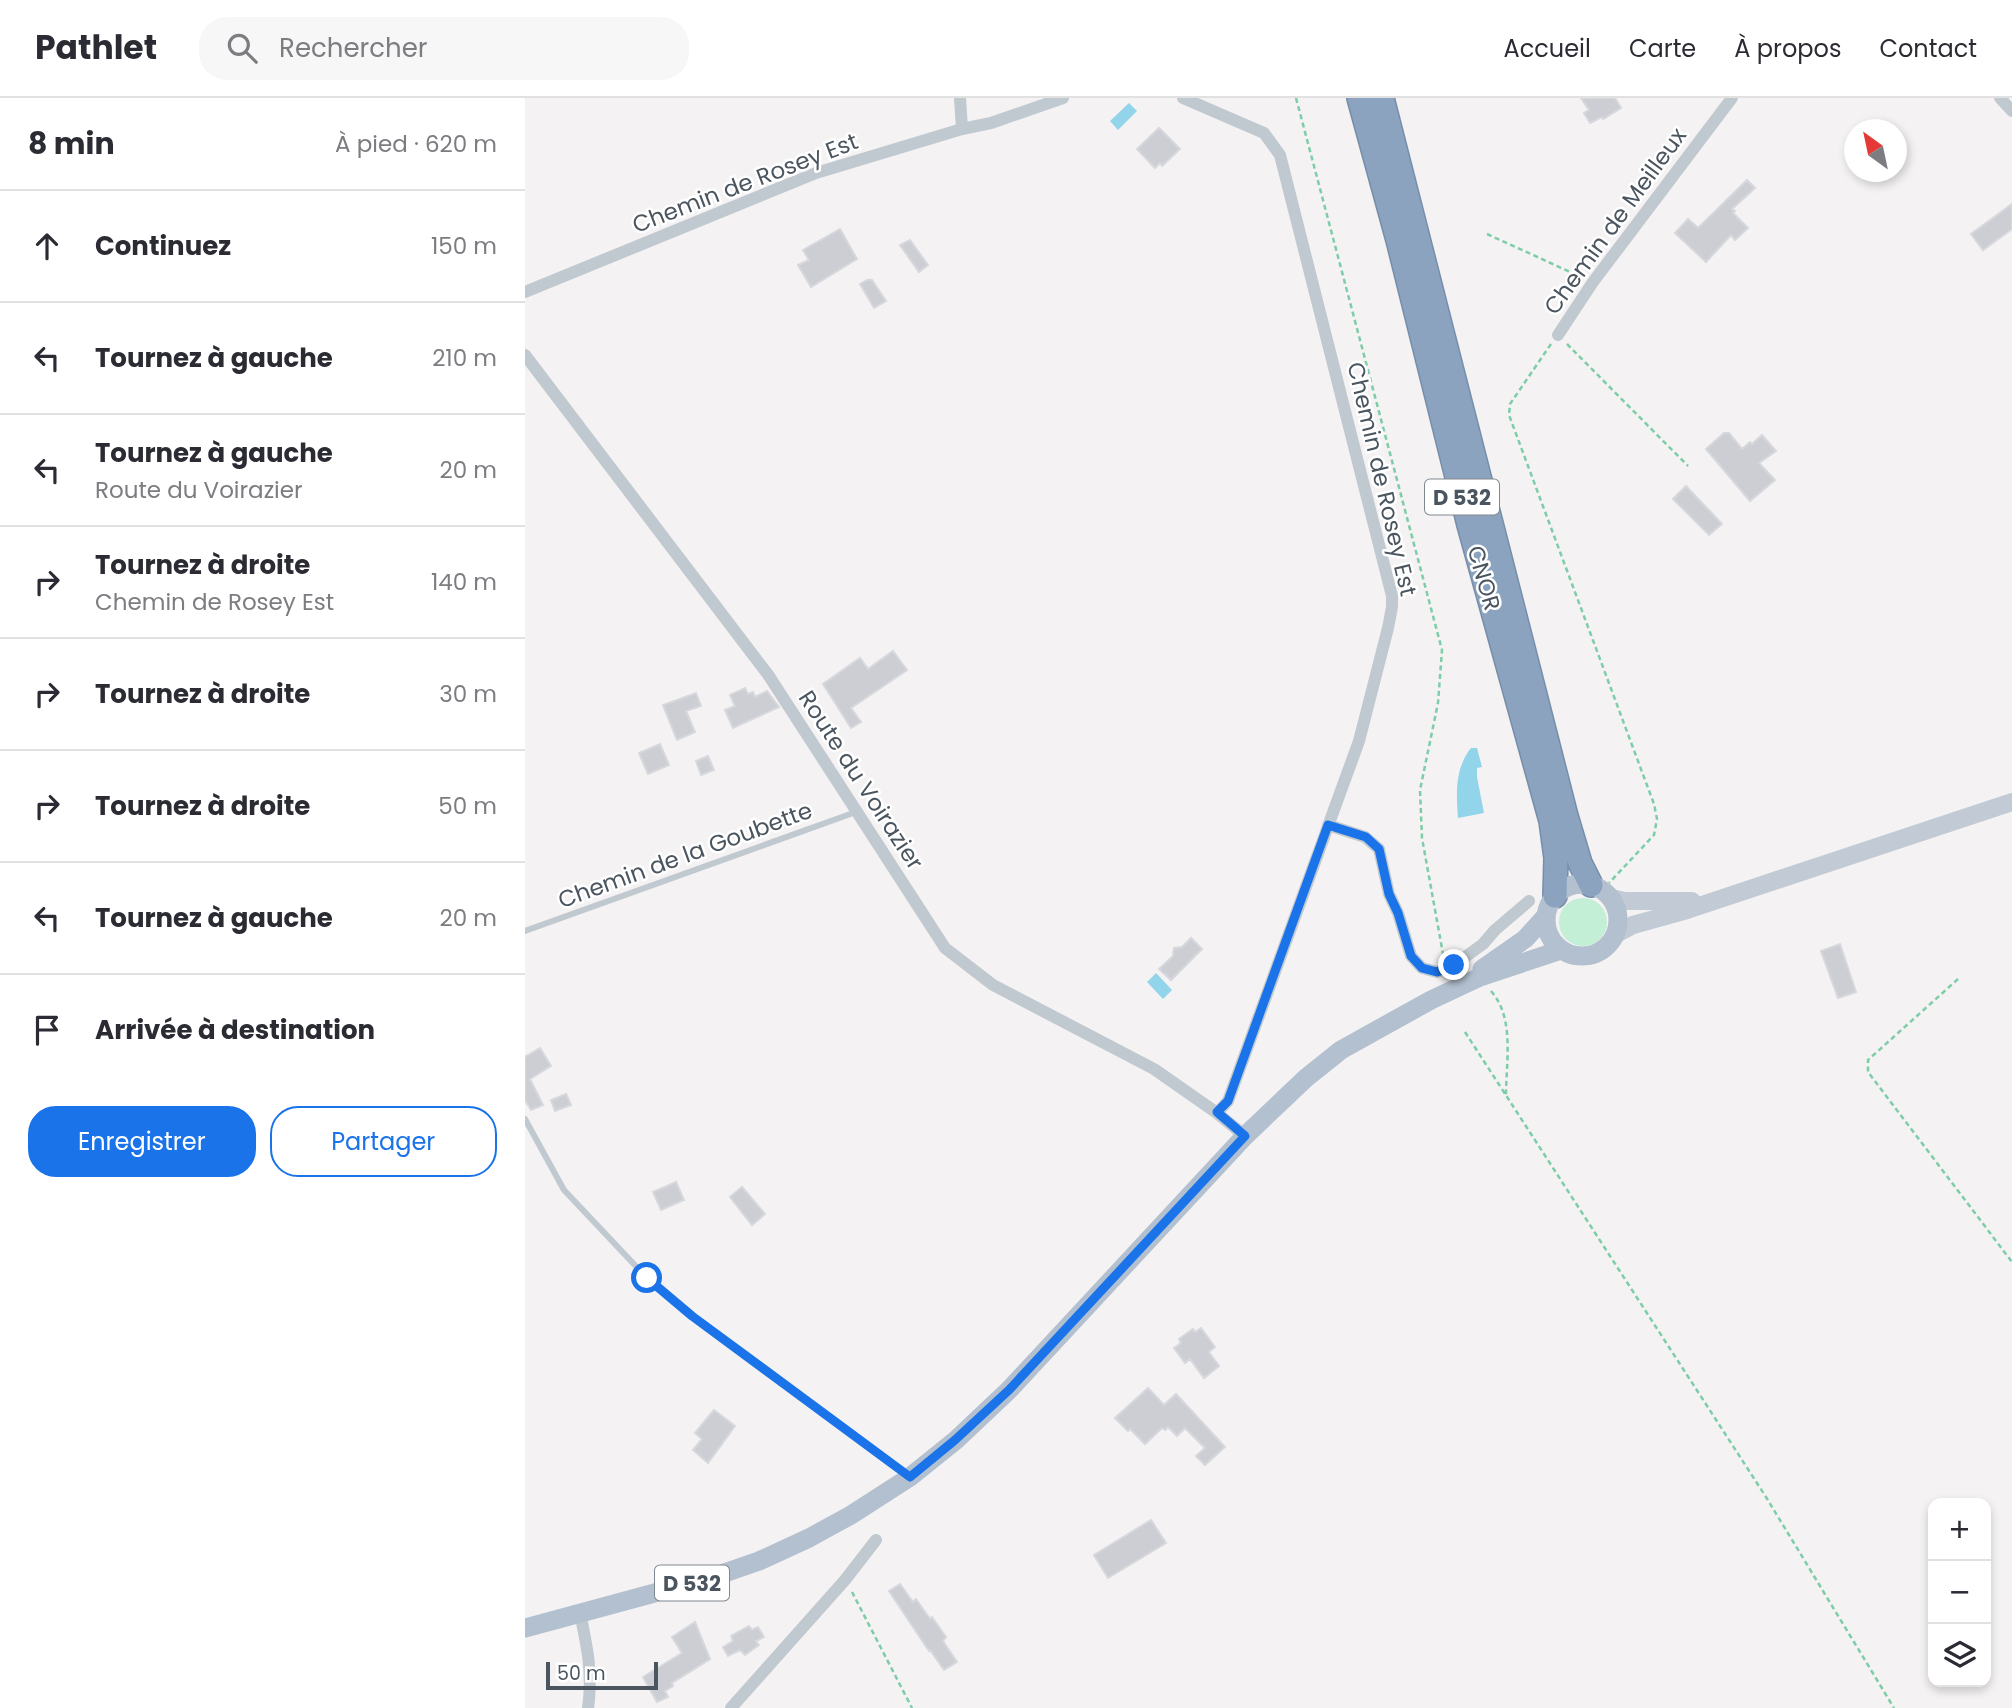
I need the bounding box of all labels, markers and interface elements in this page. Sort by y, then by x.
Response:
search box [199,17,689,80]
text: Pathlet [35,24,157,71]
icon: search [223,29,261,67]
text: Rechercher [279,30,428,66]
text: Accueil [1504,32,1591,65]
text: Carte [1629,32,1696,65]
text: À propos [1734,32,1841,65]
text: Contact [1879,32,1977,65]
north arrow [1844,119,1907,182]
street label: Chemin de Meilleux [1536,121,1694,321]
text: 8 min [28,122,115,165]
street label: Chemin de Rosey Est [628,125,862,241]
text: À pied · 620 m [335,128,497,160]
icon: ahead [28,227,66,265]
text: Continuez [95,228,231,264]
text: 150 m [431,230,497,262]
icon: left [28,339,66,377]
text: Tournez à gauche [95,340,333,376]
text: 210 m [432,342,497,374]
street label: Chemin de Rosey Est [1340,359,1424,599]
text: Tournez à gauche [95,435,333,471]
icon: left [28,451,66,489]
text: 20 m [439,454,497,486]
text: Route du Voirazier [95,474,303,506]
road number: D 532 [1425,480,1499,514]
street label: CNOR [1460,542,1508,614]
text: Tournez à droite [95,547,310,583]
icon: right [28,563,66,601]
text: 140 m [431,566,497,598]
text: Chemin de Rosey Est [95,586,334,618]
icon: right [28,675,66,713]
text: Tournez à droite [95,676,310,712]
text: 30 m [439,678,497,710]
street label: Route du Voirazier [791,684,931,876]
icon: right [28,787,66,825]
text: Tournez à droite [95,788,310,824]
text: 50 m [438,790,497,822]
street label: Chemin de la Goubette [553,794,817,916]
icon: left [28,899,66,937]
text: Tournez à gauche [95,900,333,936]
text: 20 m [439,902,497,934]
route end [1438,949,1469,980]
icon: arrive [28,1011,66,1049]
text: Arrivée à destination [95,1012,375,1048]
button: Enregistrer [28,1106,256,1177]
button: Partager [270,1106,497,1177]
route start [631,1262,662,1293]
map controls [1928,1498,1991,1687]
button: + [1928,1498,1991,1561]
button: − [1928,1561,1991,1624]
road number: D 532 [655,1566,729,1600]
button: layers [1928,1624,1991,1687]
scale bar [546,1659,658,1691]
text: 50 m [557,1660,606,1687]

